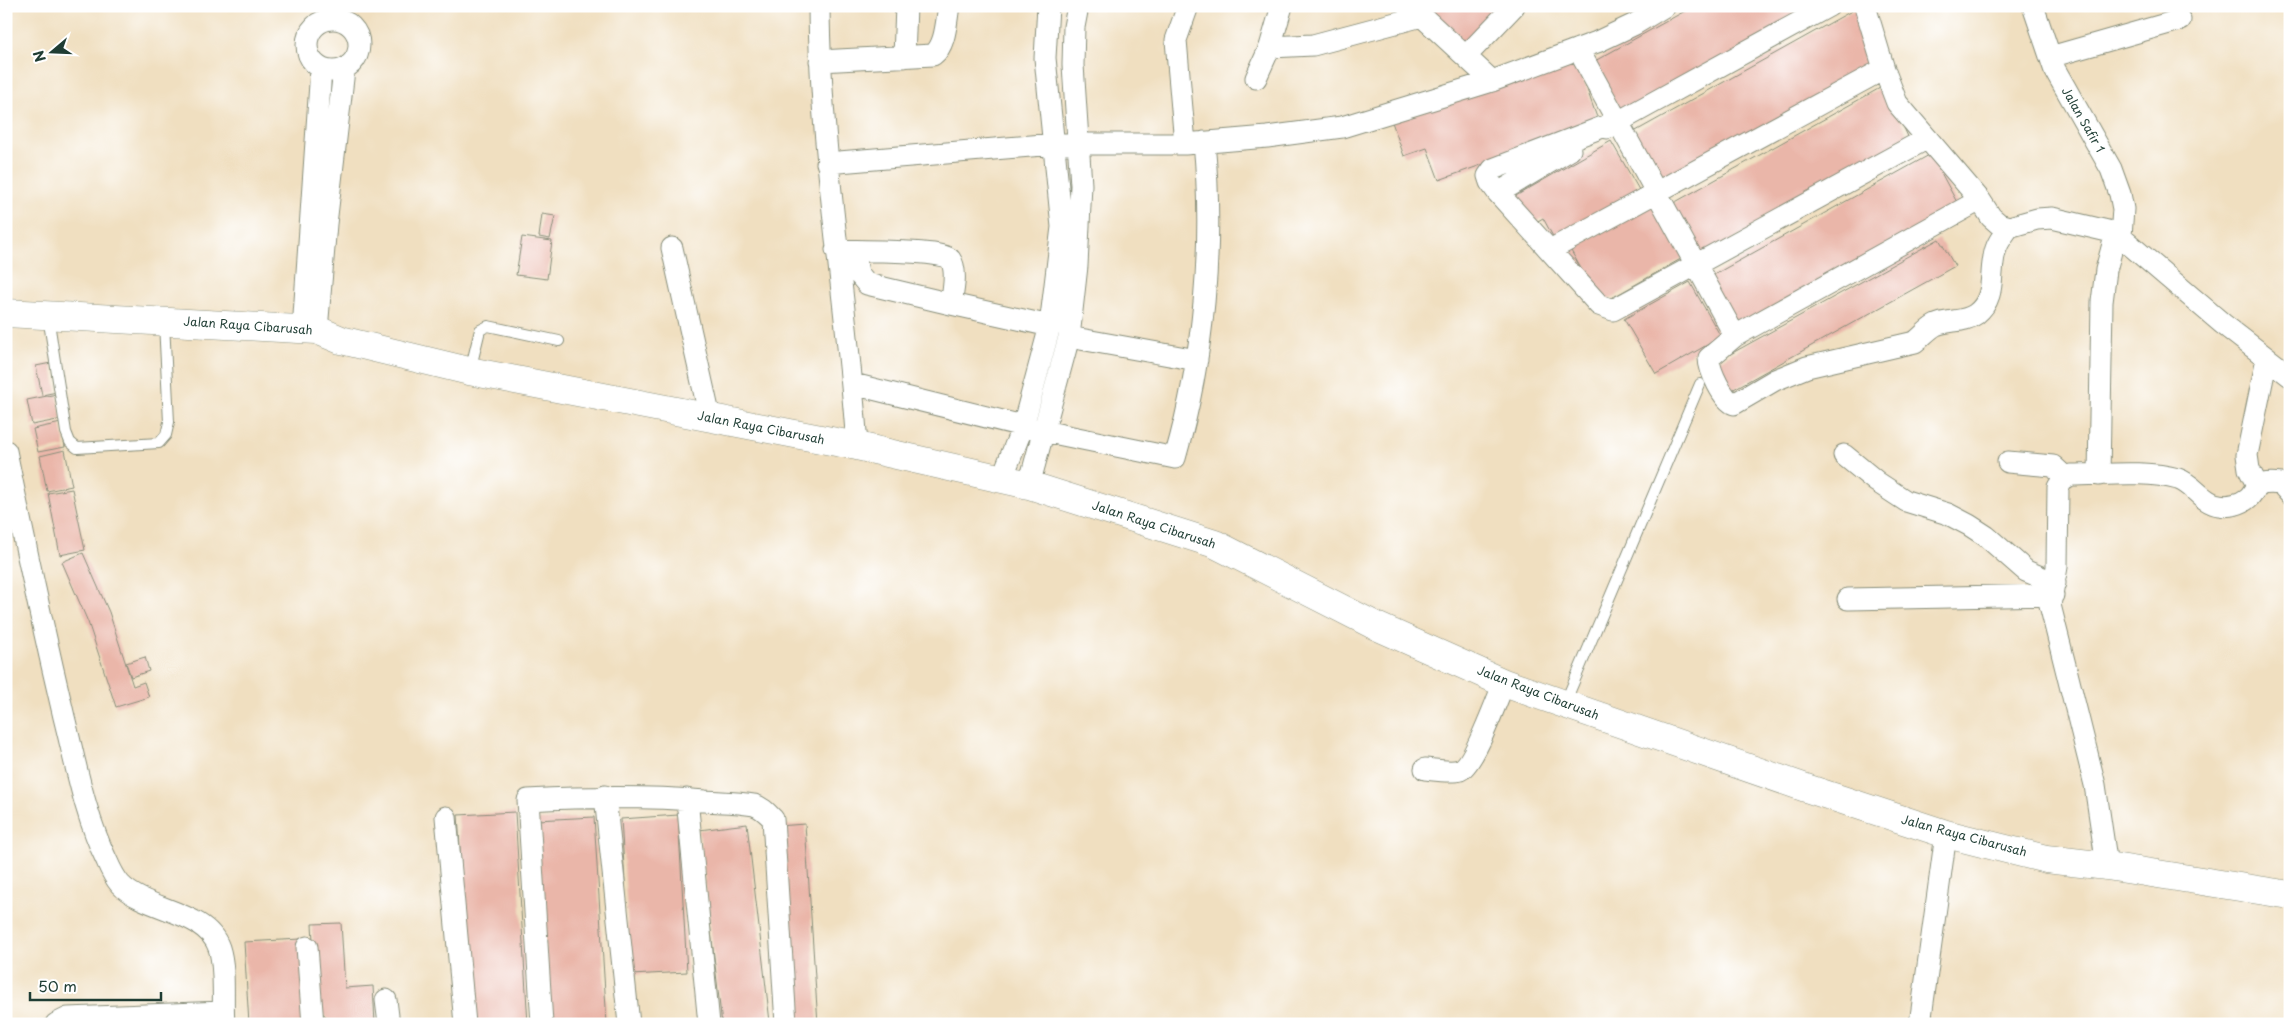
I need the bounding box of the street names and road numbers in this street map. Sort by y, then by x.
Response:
street label: Jalan Safir 1 [2058,83,2110,156]
street label: Jalan Raya Cibarusah [183,312,313,338]
street label: Jalan Raya Cibarusah [696,406,826,448]
street label: Jalan Raya Cibarusah [1090,496,1219,553]
street label: Jalan Raya Cibarusah [1475,661,1602,724]
street label: Jalan Raya Cibarusah [1899,810,2029,860]

